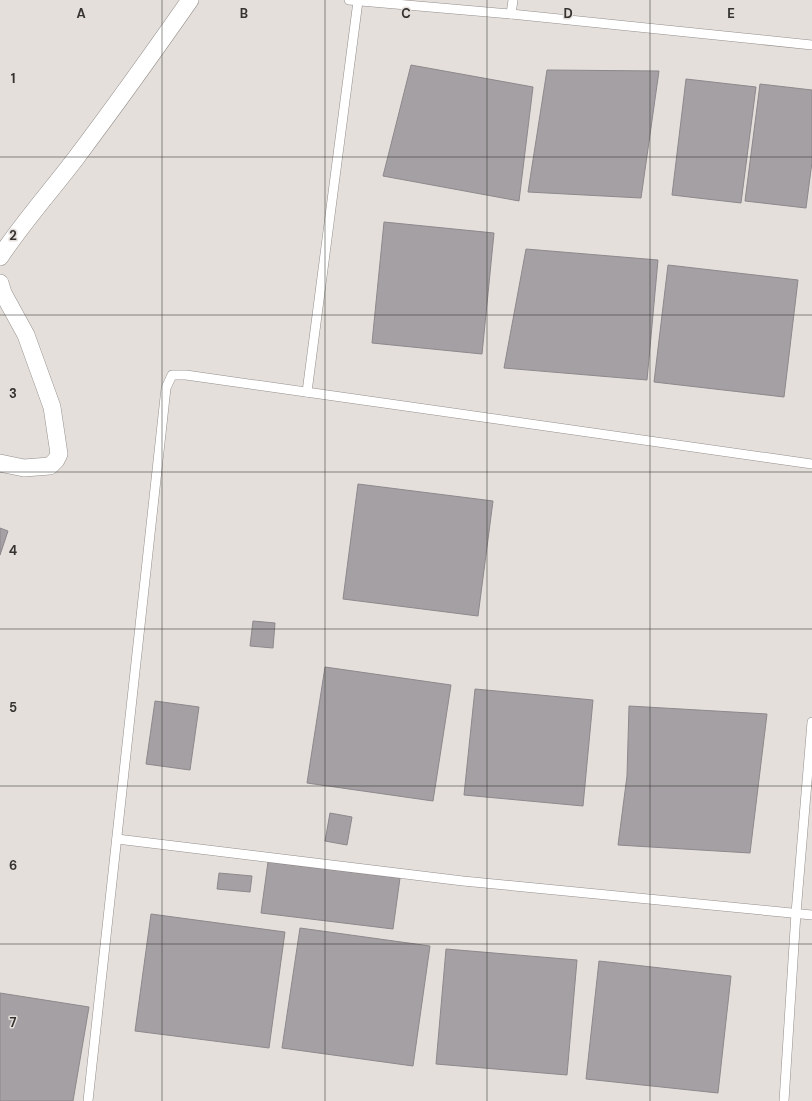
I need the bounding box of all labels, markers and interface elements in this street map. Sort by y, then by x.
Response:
text: A [76,5,86,22]
text: B [240,5,248,22]
text: C [401,5,411,22]
text: D [563,5,573,22]
text: E [727,5,735,22]
text: 1 [11,70,15,87]
text: 2 [9,227,17,244]
text: 3 [9,385,17,402]
text: 4 [9,542,17,559]
text: 5 [9,699,17,716]
text: 6 [9,857,17,874]
text: 7 [10,1014,17,1031]

